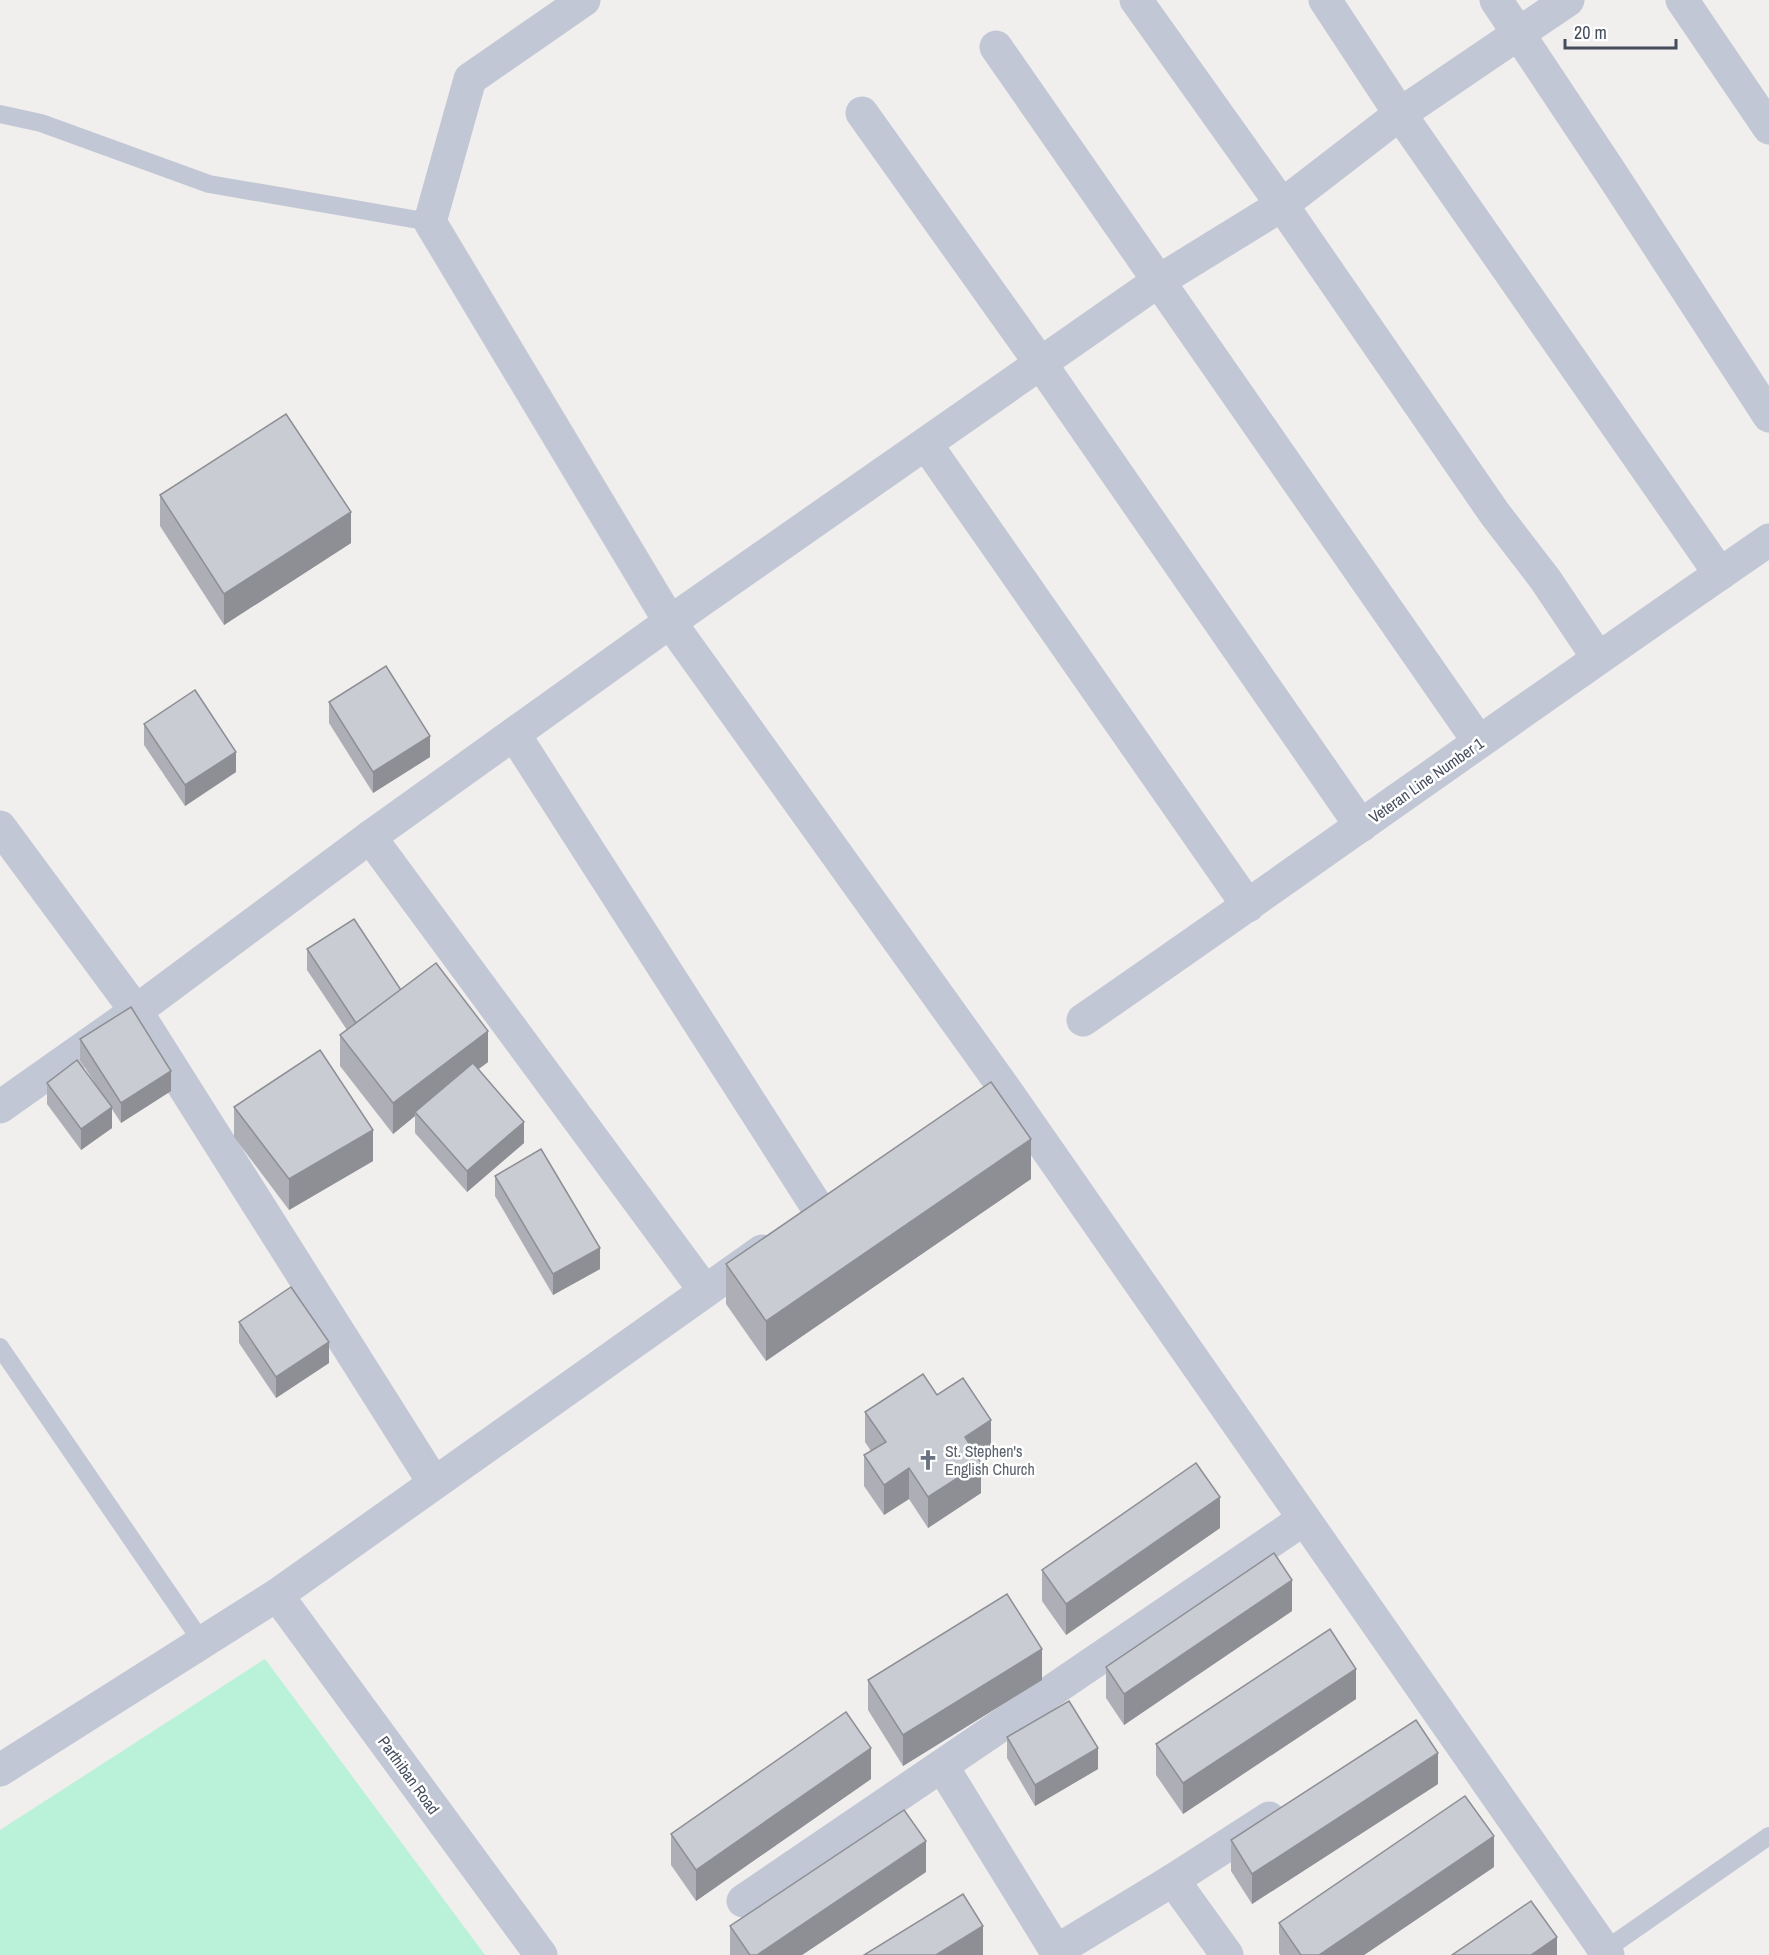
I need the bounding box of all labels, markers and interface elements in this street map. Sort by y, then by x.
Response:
scale bar [1565,12,1676,50]
text: 20 m [1574,20,1607,45]
street label: Veteran Line Number 1 [1364,732,1488,828]
place label: St. Stephen's English Church [945,1440,1035,1480]
church icon: St. Stephen's English Church [916,1448,940,1472]
street label: Parthiban Road [373,1731,445,1819]

